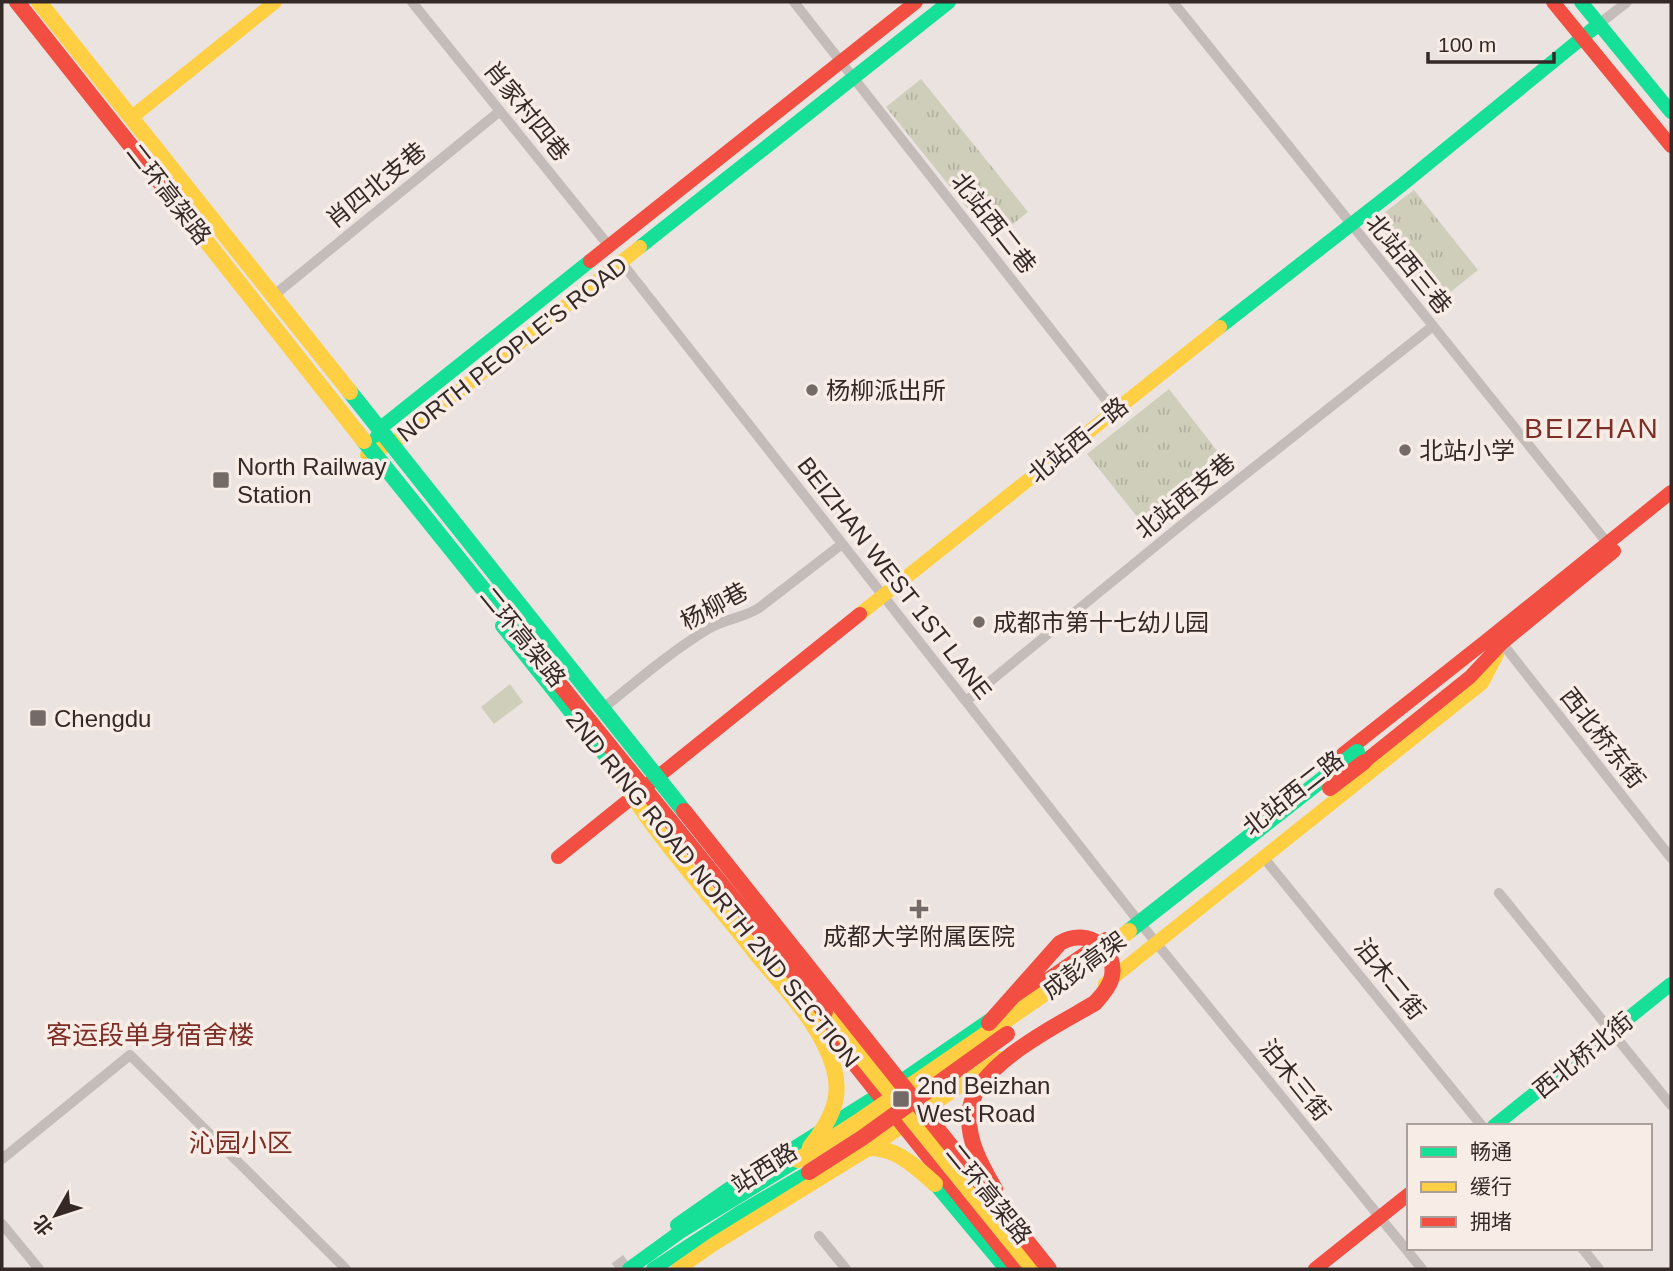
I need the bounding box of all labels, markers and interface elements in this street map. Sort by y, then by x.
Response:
scale bar [1428,21,1554,65]
text: 100 m [1438,33,1496,56]
street label: 肖家村四巷 [479,56,575,166]
street label: 肖四北支巷 [321,137,431,233]
street label: 二环高架路 [121,138,217,250]
street label: 北站西二巷 [946,167,1042,279]
street label: 北站西三巷 [1361,209,1457,319]
street label: NORTH PEOPLE'S ROAD [392,251,632,447]
place label: 杨柳派出所 [826,377,946,404]
marker: 杨柳派出所 [804,382,820,398]
street label: 北站西一路 [1023,392,1133,488]
district label: BEIZHAN [1524,413,1660,444]
place label: 北站小学 [1419,437,1515,464]
marker: 北站小学 [1397,442,1413,458]
street label: 北站西支巷 [1130,448,1240,544]
street label: BEIZHAN WEST 1ST LANE [792,452,998,704]
place label: North Railway Station [237,453,386,508]
marker: North Railway Station [211,470,231,490]
street label: 杨柳巷 [676,577,752,635]
street label: 二环高架路 [475,582,571,692]
place label: 成都市第十七幼儿园 [993,609,1209,636]
marker: 成都市第十七幼儿园 [971,614,987,630]
street label: 西北桥东街 [1555,682,1651,794]
place label: Chengdu [54,705,151,732]
street label: 2ND RING ROAD NORTH 2ND SECTION [561,706,865,1072]
marker: Chengdu [28,708,48,728]
street label: 北站西二路 [1237,745,1349,841]
marker: 成都大学附属医院 [909,899,929,919]
place label: 成都大学附属医院 [823,923,1015,950]
street label: 成彭高架 [1037,926,1131,1004]
street label: 泊木二街 [1349,933,1431,1025]
street label: 西北桥北街 [1528,1007,1638,1103]
district label: 客运段单身宿舍楼 [46,1020,254,1050]
street label: 泊木三街 [1254,1034,1336,1126]
place label: 2nd Beizhan West Road [917,1072,1050,1127]
marker: 2nd Beizhan West Road [891,1089,911,1109]
legend [1407,1124,1652,1250]
district label: 沁园小区 [189,1128,293,1158]
street label: 站西路 [726,1137,802,1199]
street label: 二环高架路 [941,1139,1037,1249]
text: 畅通 [1470,1140,1512,1163]
text: 缓行 [1470,1175,1512,1198]
north arrow [21,1180,91,1250]
text: 拥堵 [1470,1210,1512,1233]
text: 北 [29,1211,57,1239]

